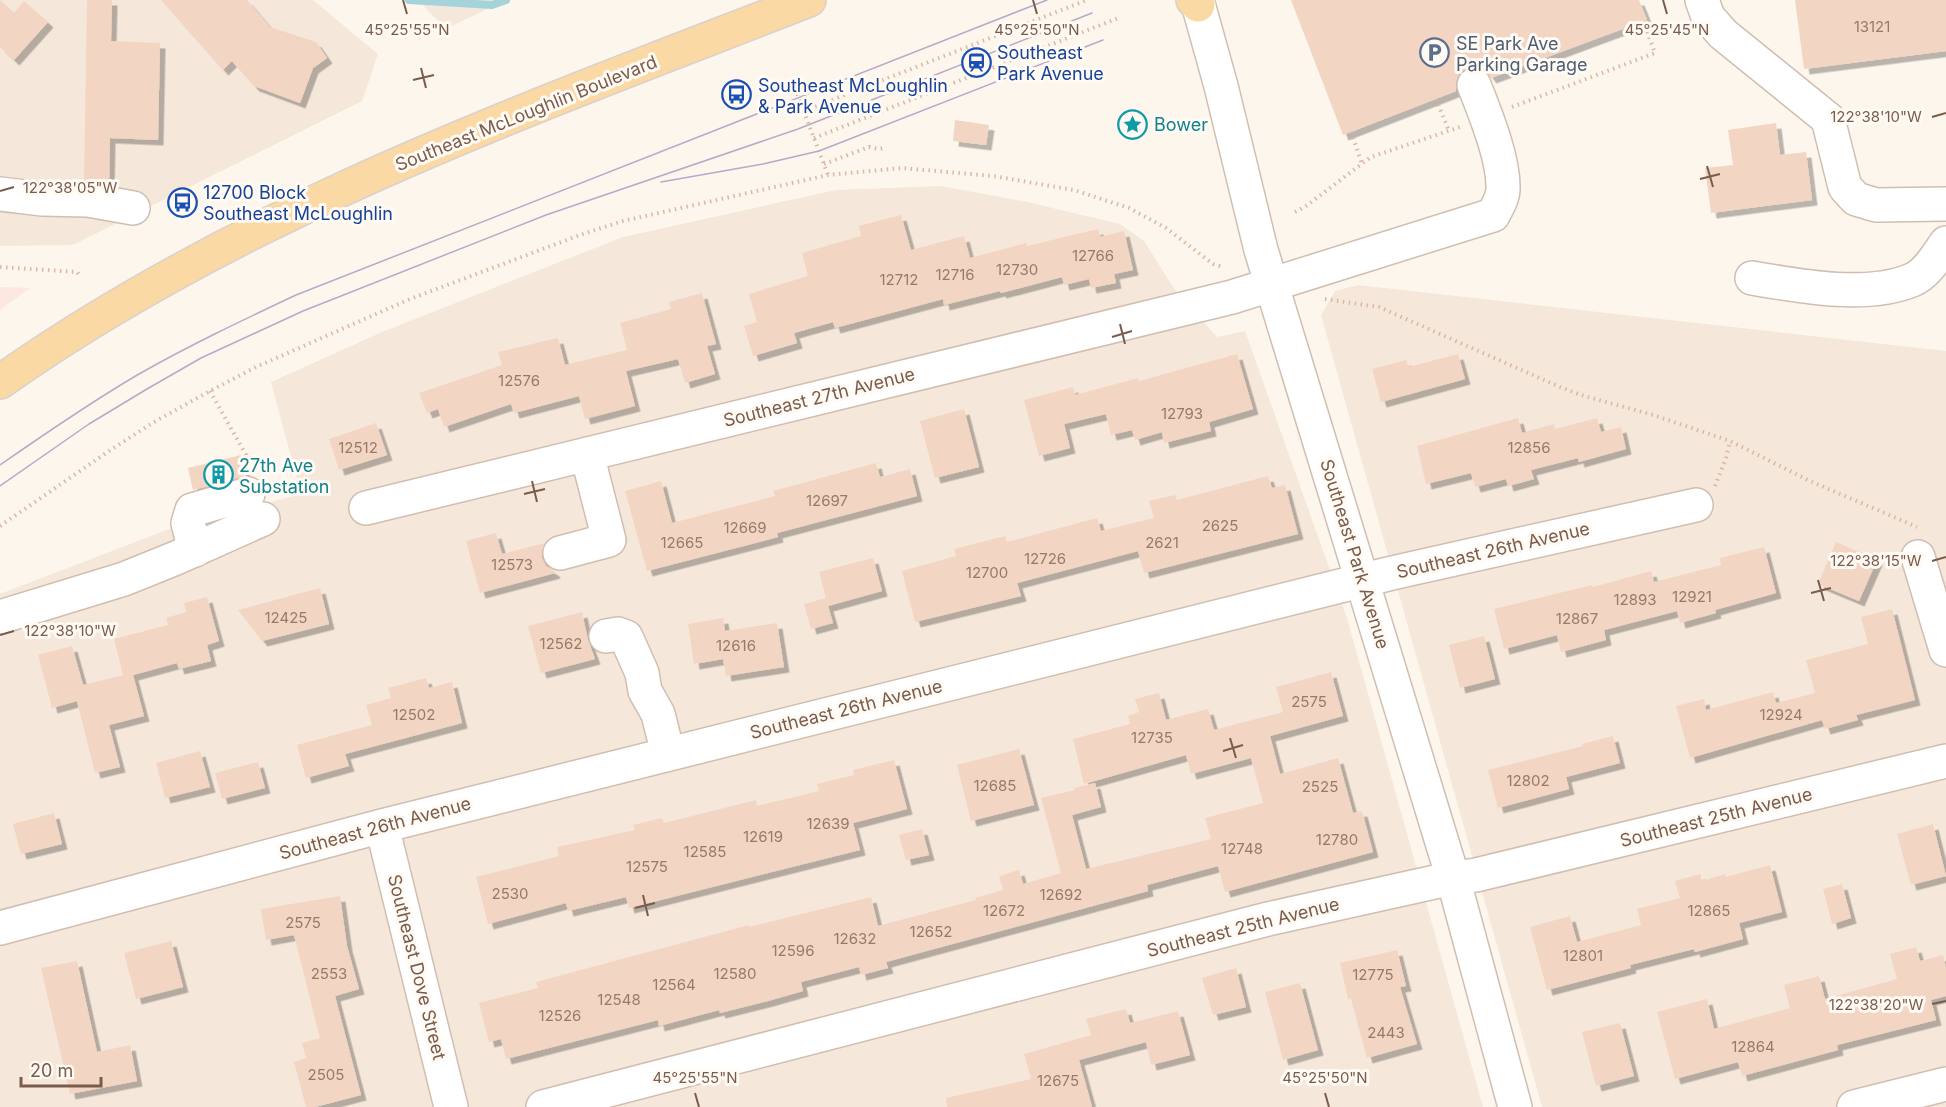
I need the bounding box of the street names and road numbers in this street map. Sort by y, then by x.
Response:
street label: Southeast McLoughlin Boulevard [392,51,660,175]
street label: Southeast 27th Avenue [721,363,917,431]
street label: Southeast Park Avenue [1316,456,1394,652]
street label: Southeast 26th Avenue [1394,518,1592,582]
street label: Southeast 26th Avenue [748,675,944,743]
street label: Southeast 25th Avenue [1618,783,1814,851]
street label: Southeast 26th Avenue [277,792,473,864]
street label: Southeast Dove Street [384,872,450,1062]
street label: Southeast 25th Avenue [1145,893,1341,961]

